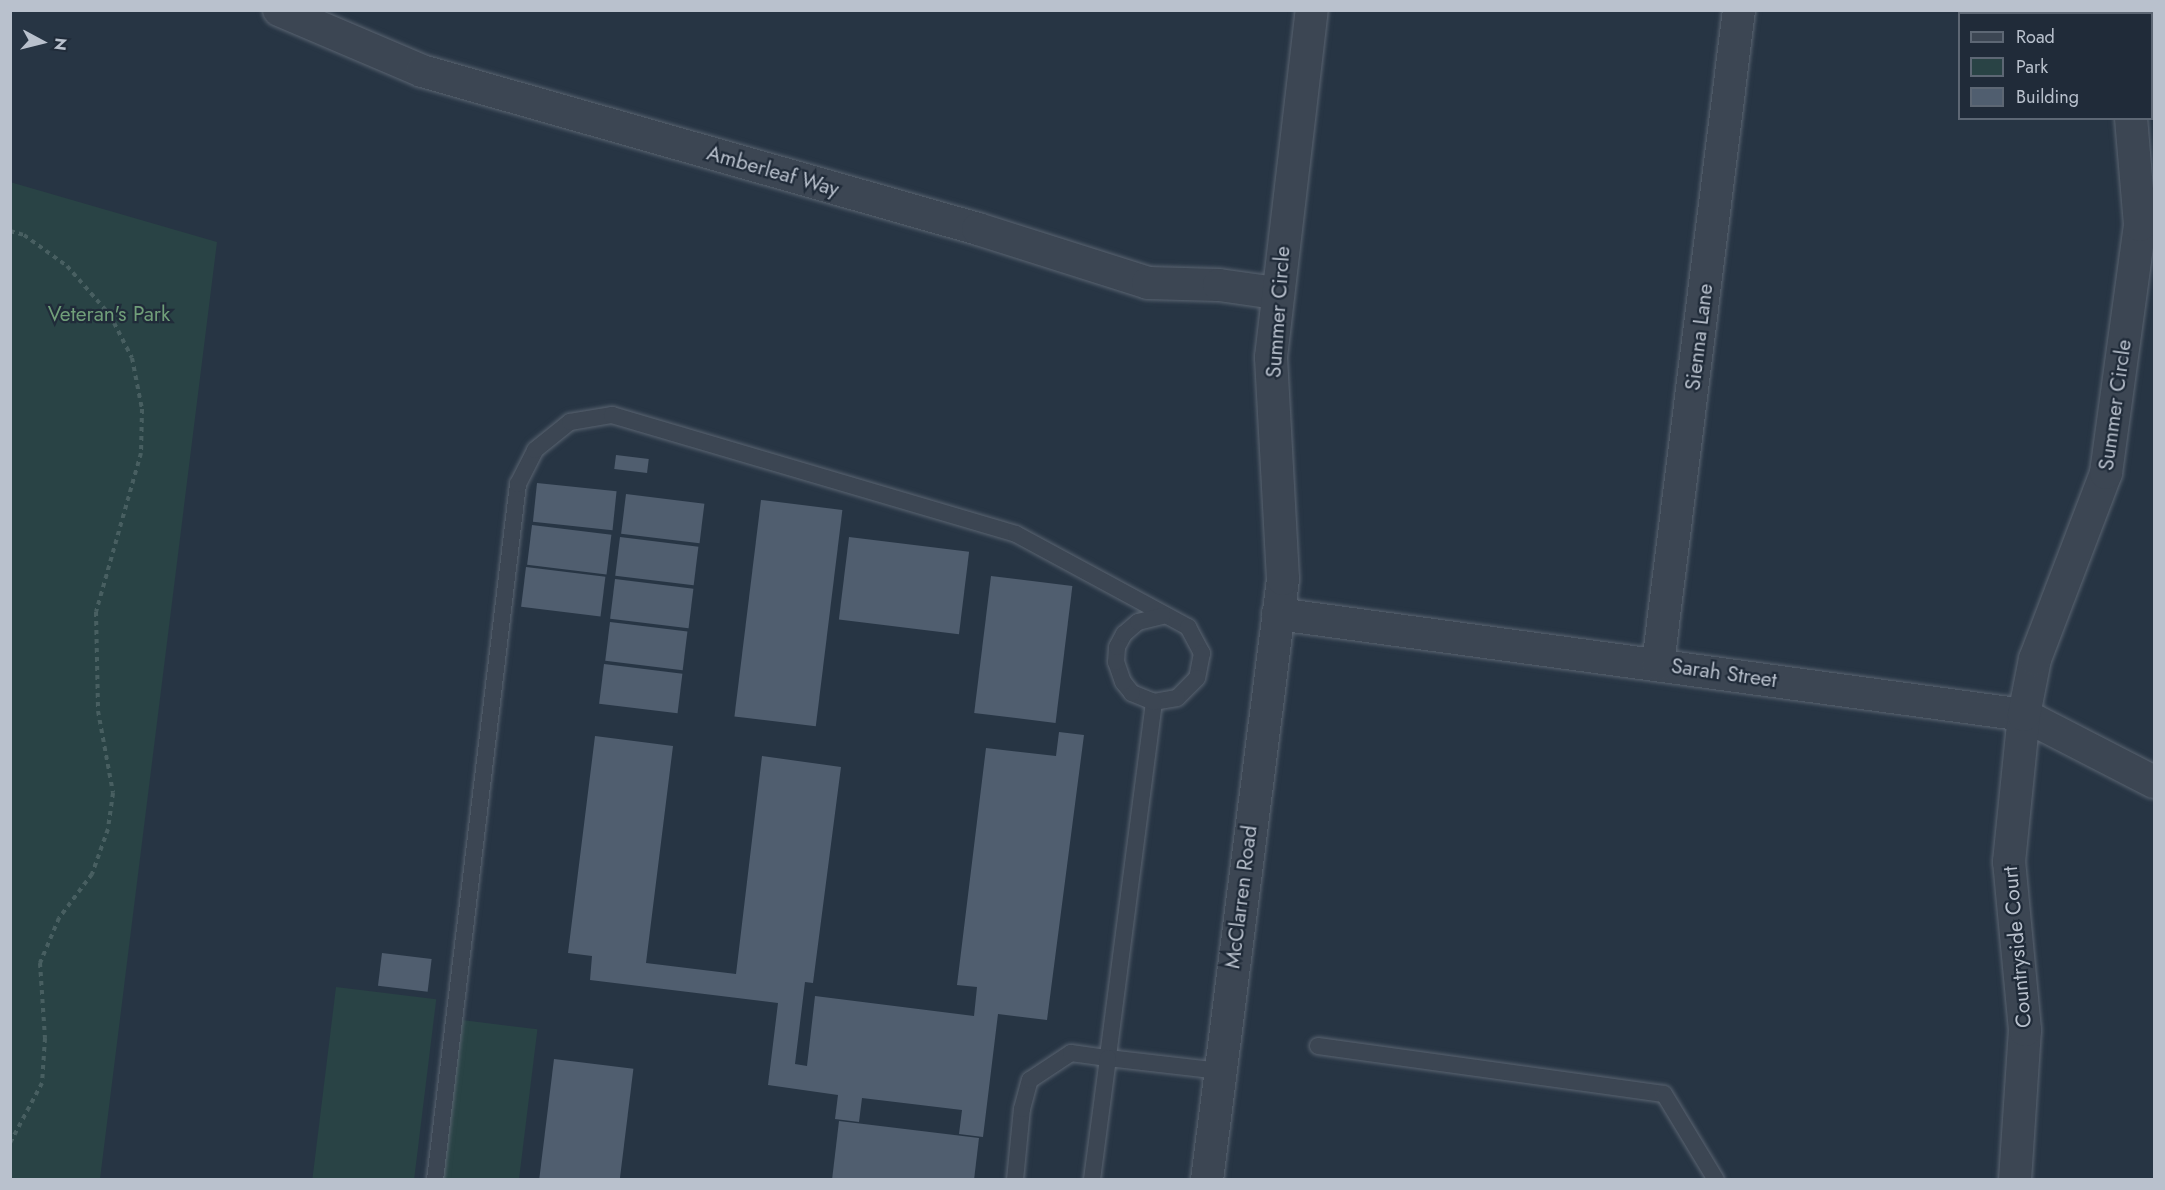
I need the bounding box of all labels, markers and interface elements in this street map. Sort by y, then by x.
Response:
north arrow [12,12,72,72]
legend [1958,12,2153,120]
text: Road [2016,24,2055,50]
text: N [48,37,73,52]
text: Park [2016,54,2048,80]
text: Building [2016,84,2079,110]
street label: Amberleaf Way [704,140,842,202]
street label: Summer Circle [1261,245,1295,379]
street label: Sienna Lane [1680,282,1718,392]
park label: Veteran's Park [48,301,170,327]
street label: Summer Circle [2093,338,2137,472]
street label: Sarah Street [1670,653,1778,693]
street label: McClarren Road [1220,824,1262,970]
street label: Countryside Court [1997,865,2037,1029]

